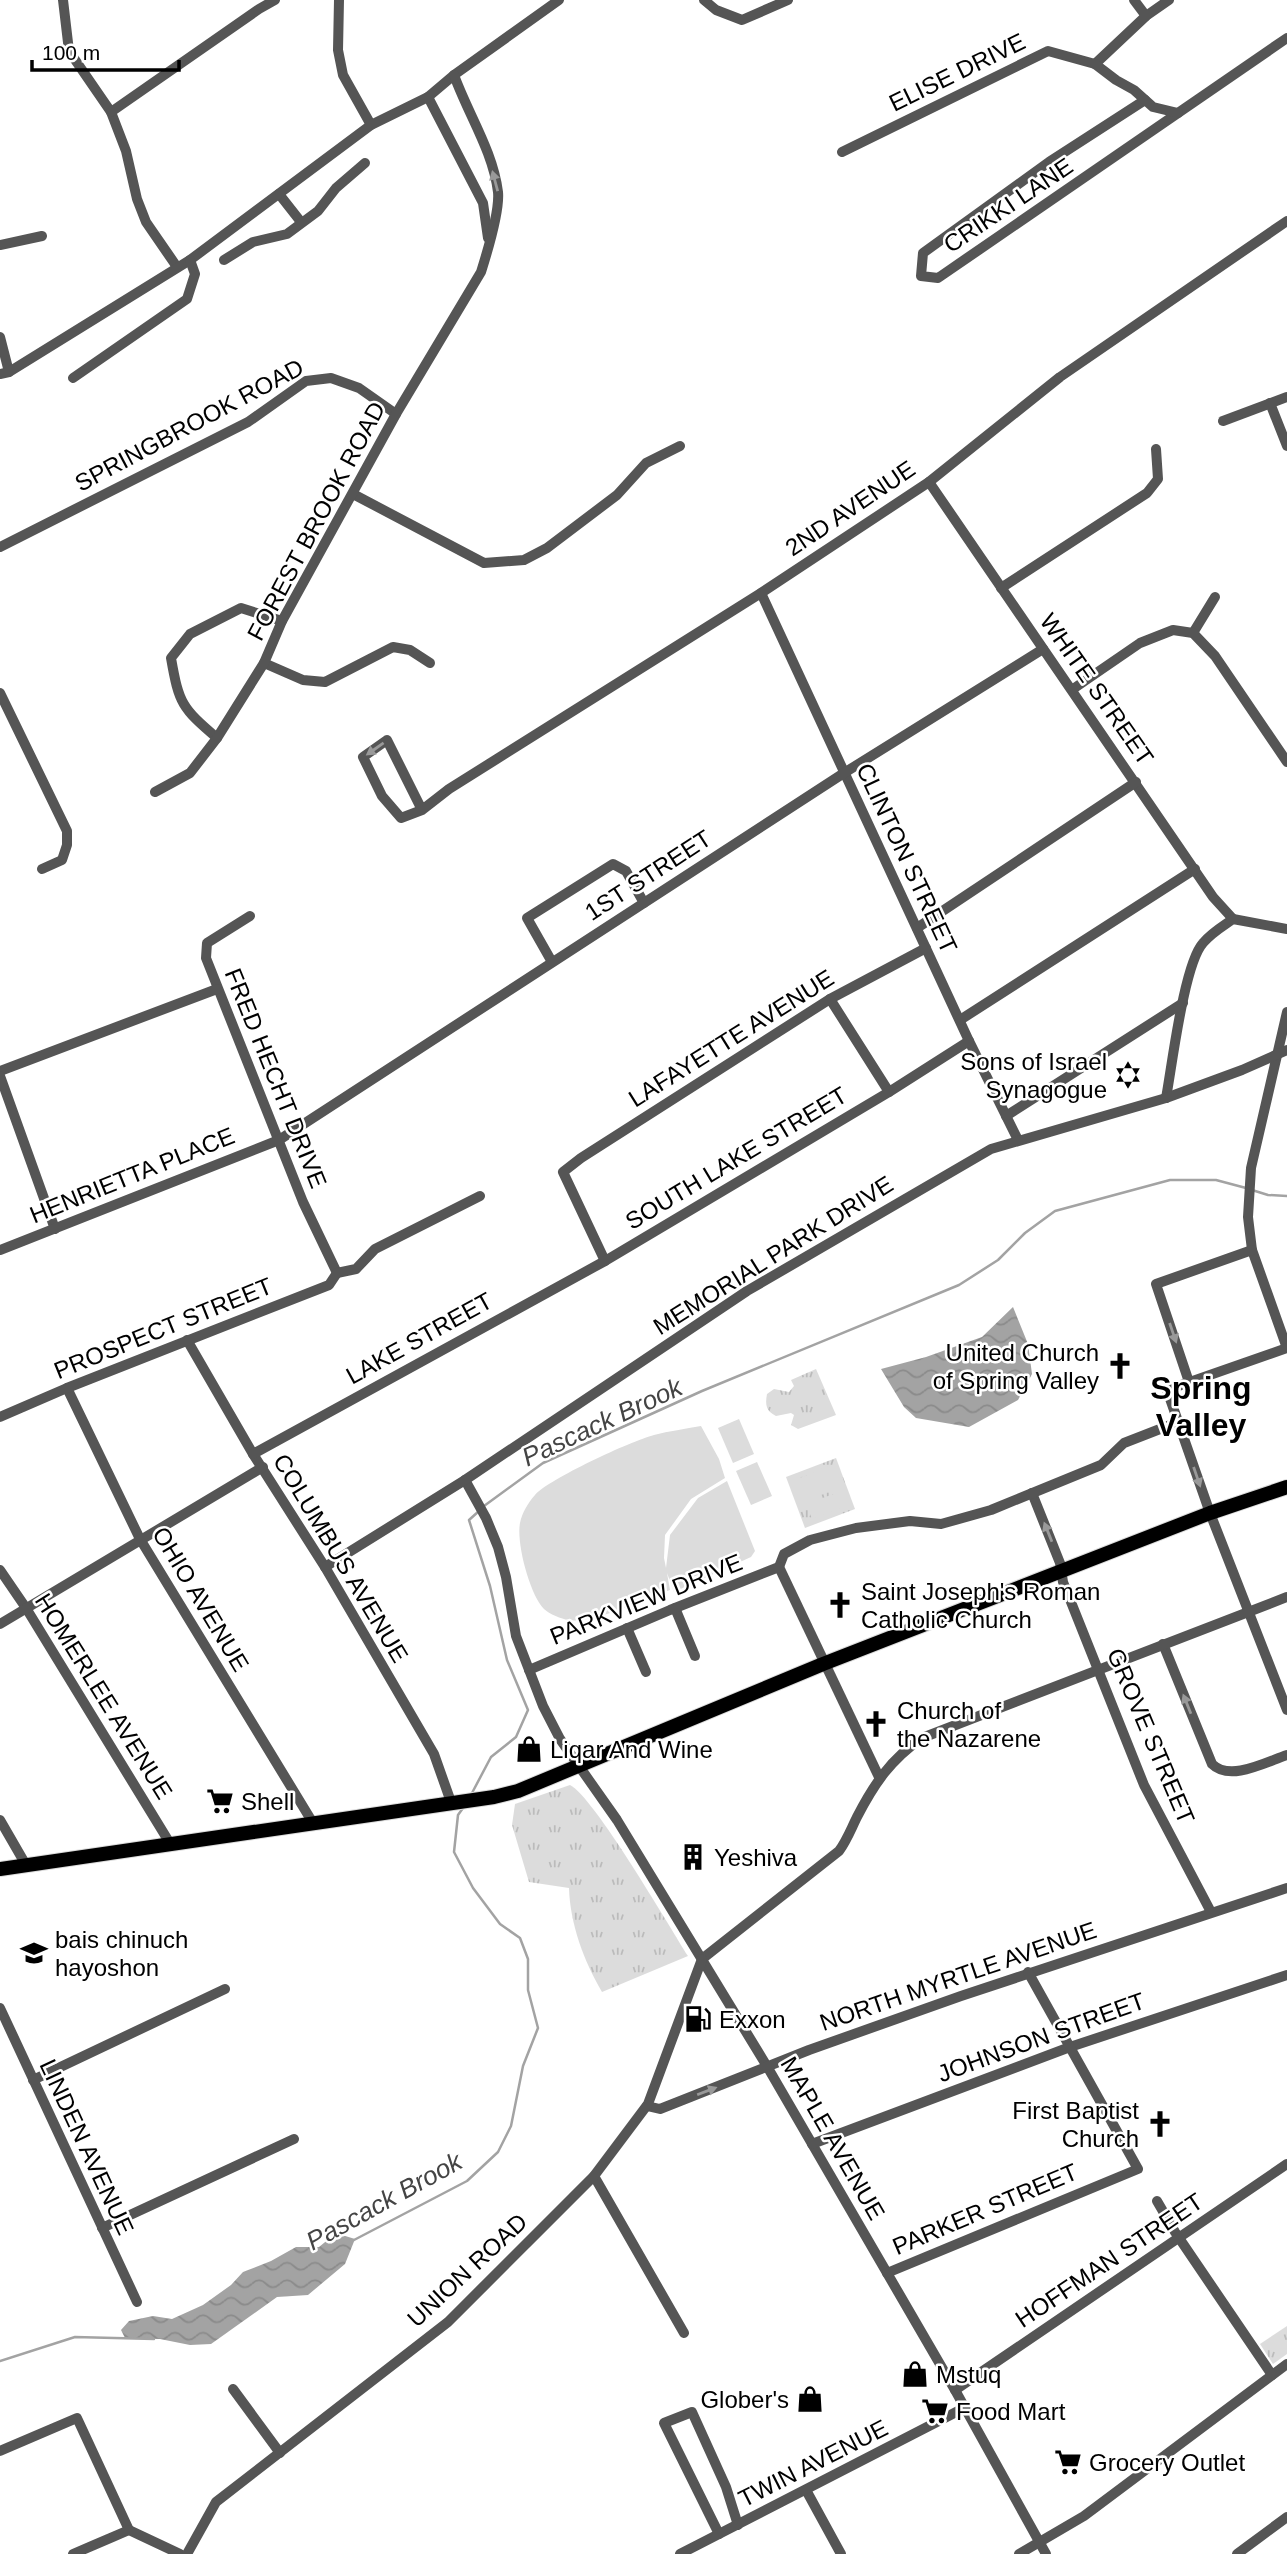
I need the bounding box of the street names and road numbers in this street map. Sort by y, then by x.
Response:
street label: ELISE DRIVE [885,27,1029,117]
street label: CRIKKI LANE [939,152,1077,258]
street label: SPRINGBROOK ROAD [70,353,308,497]
street label: FOREST BROOK ROAD [242,397,390,645]
street label: 2ND AVENUE [780,455,920,561]
street label: WHITE STREET [1035,608,1159,770]
street label: CLINTON STREET [851,759,963,957]
street label: 1ST STREET [580,824,716,926]
street label: FRED HECHT DRIVE [220,964,332,1192]
street label: LAFAYETTE AVENUE [624,964,838,1112]
street label: SOUTH LAKE STREET [620,1081,852,1235]
street label: HENRIETTA PLACE [26,1122,238,1228]
street label: MEMORIAL PARK DRIVE [648,1170,898,1340]
street label: PROSPECT STREET [50,1272,276,1384]
street label: LAKE STREET [341,1287,497,1389]
street label: COLUMBUS AVENUE [268,1449,414,1667]
street label: OHIO AVENUE [147,1522,255,1676]
street label: PARKVIEW DRIVE [546,1548,746,1650]
street label: HOMERLEE AVENUE [30,1588,178,1804]
street label: GROVE STREET [1102,1644,1200,1828]
street label: NORTH MYRTLE AVENUE [816,1916,1100,2036]
street label: JOHNSON STREET [934,1987,1149,2087]
street label: MAPLE AVENUE [775,2052,891,2224]
street label: LINDEN AVENUE [35,2055,139,2239]
street label: PARKER STREET [888,2158,1082,2260]
street label: HOFFMAN STREET [1010,2187,1208,2333]
street label: UNION ROAD [402,2208,532,2332]
street label: TWIN AVENUE [734,2414,892,2512]

